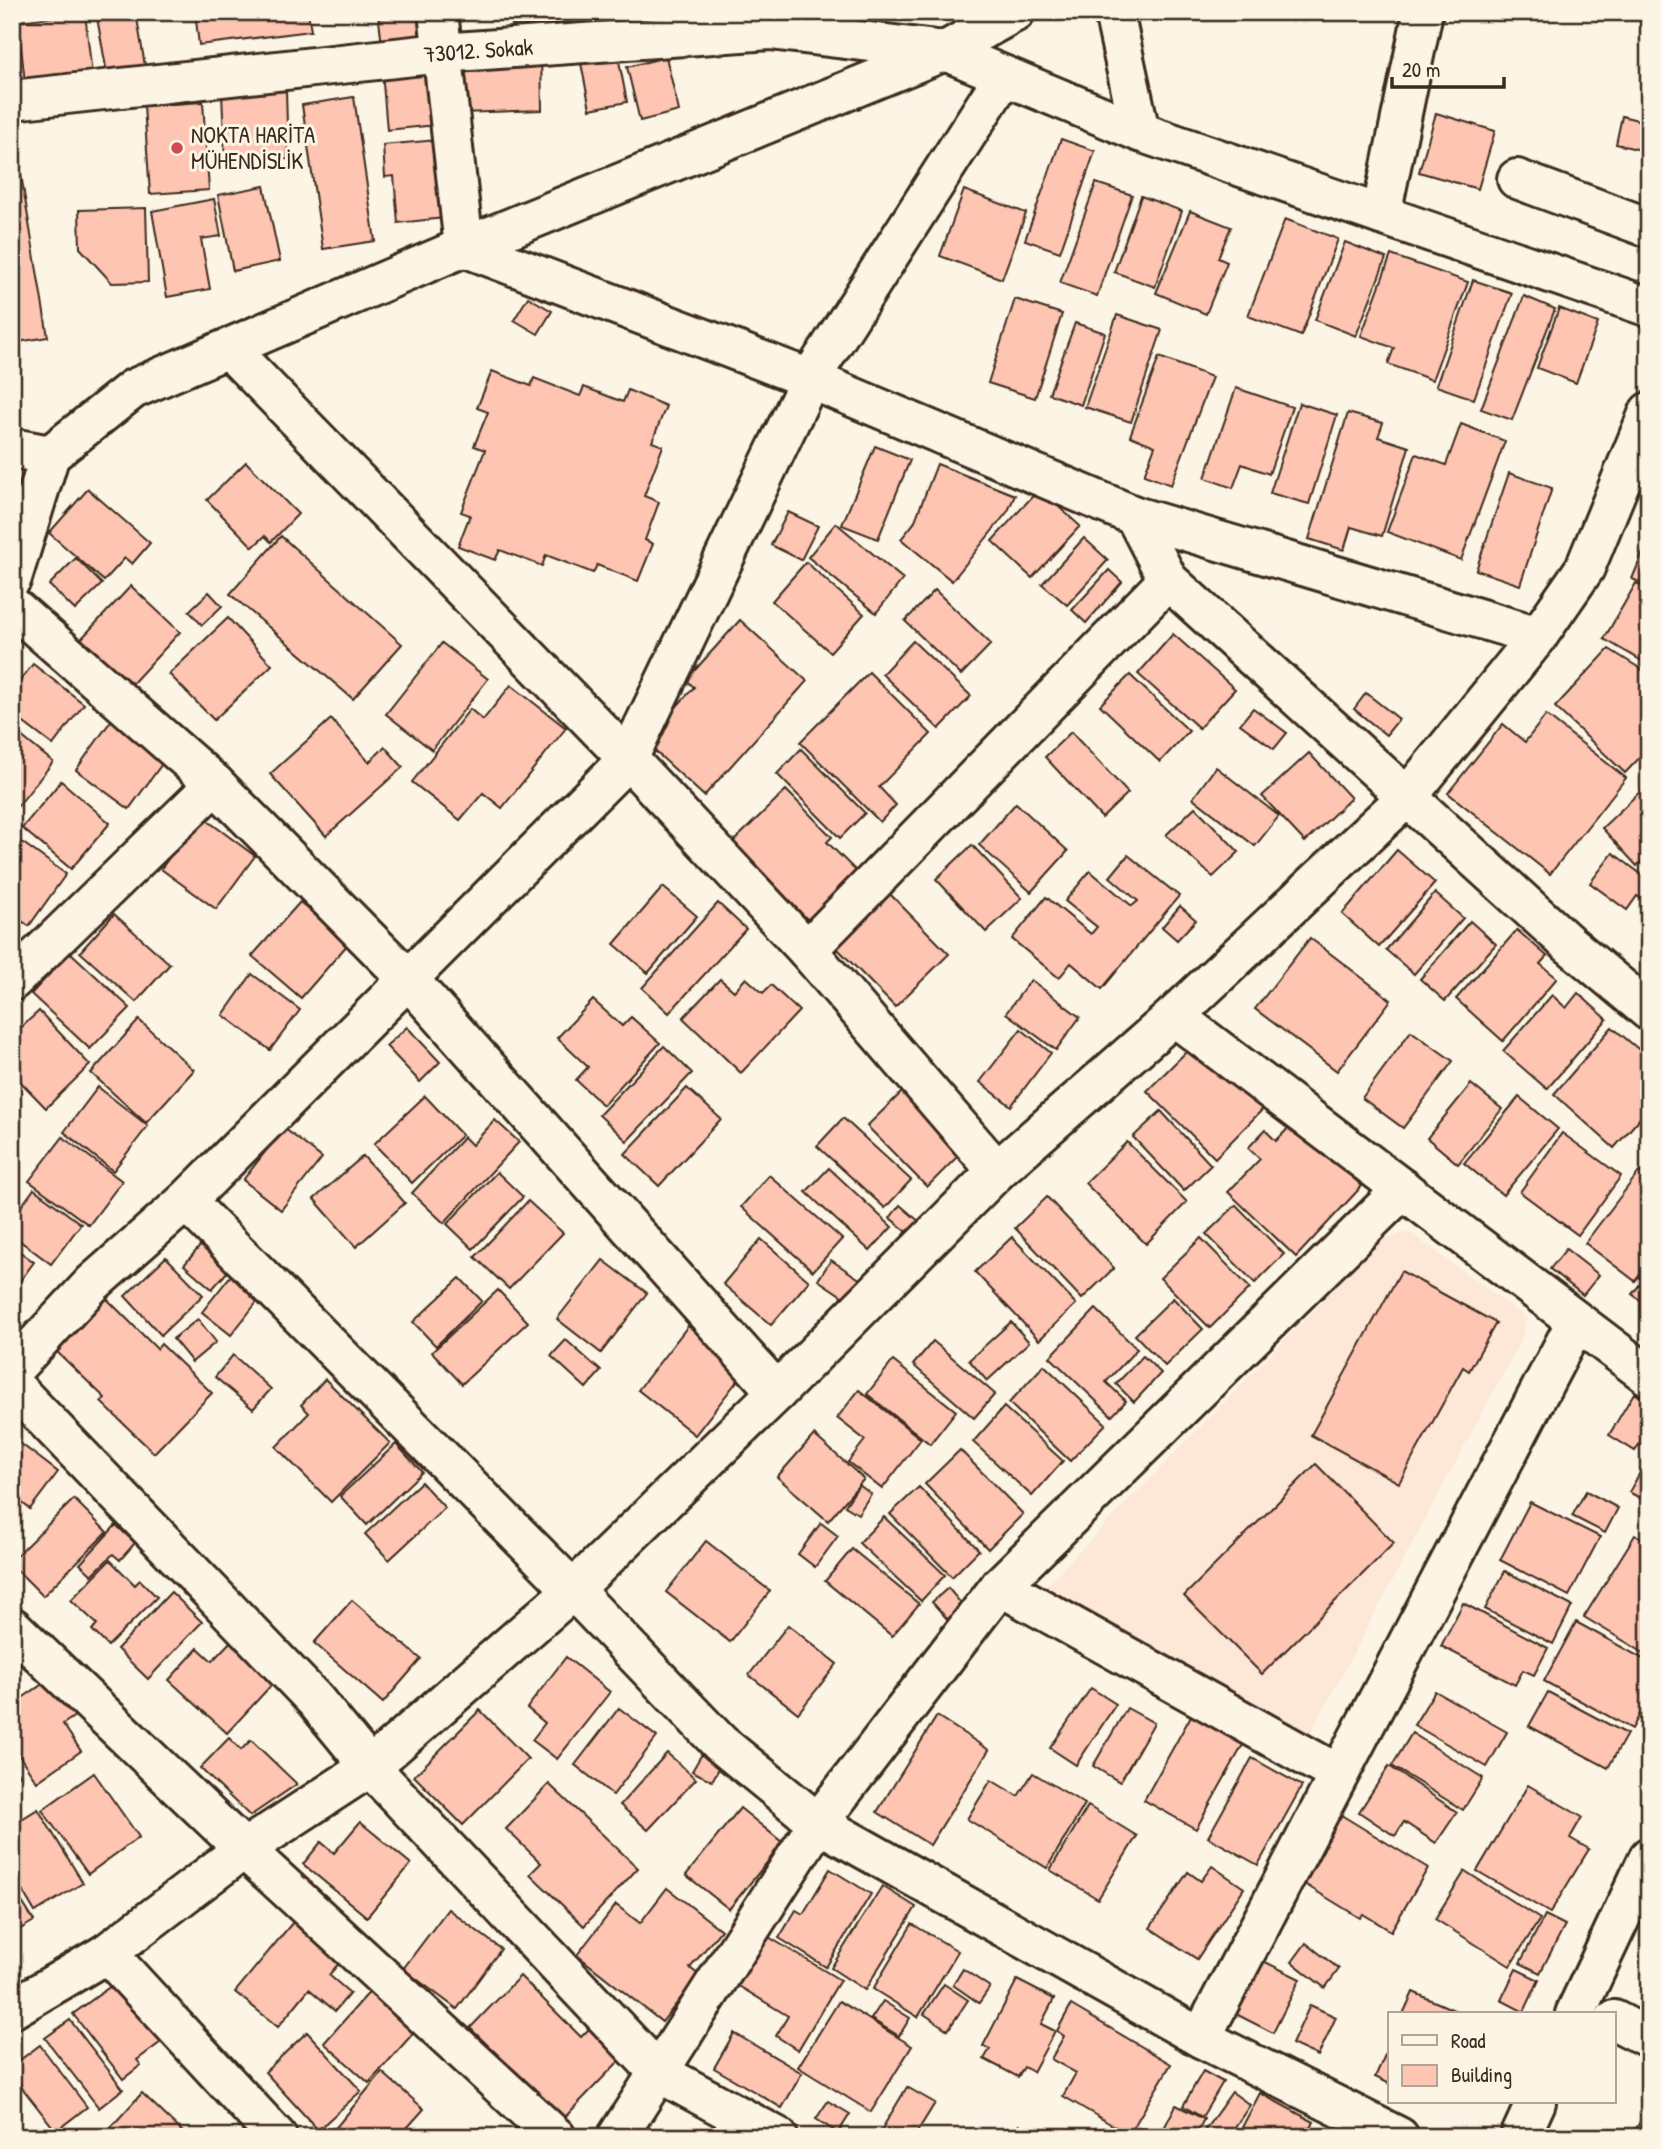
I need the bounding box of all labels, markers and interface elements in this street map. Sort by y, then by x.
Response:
street label: 73012. Sokak [422,31,534,70]
scale bar [1392,46,1504,90]
text: 20 m [1402,55,1440,84]
place label: NOKTA HARİTA MÜHENDİSLİK [191,119,315,176]
marker: NOKTA HARİTA MÜHENDİSLİK [169,140,185,156]
legend [1388,2012,1616,2104]
text: Road [1451,2026,1485,2055]
text: Building [1451,2060,1512,2089]

